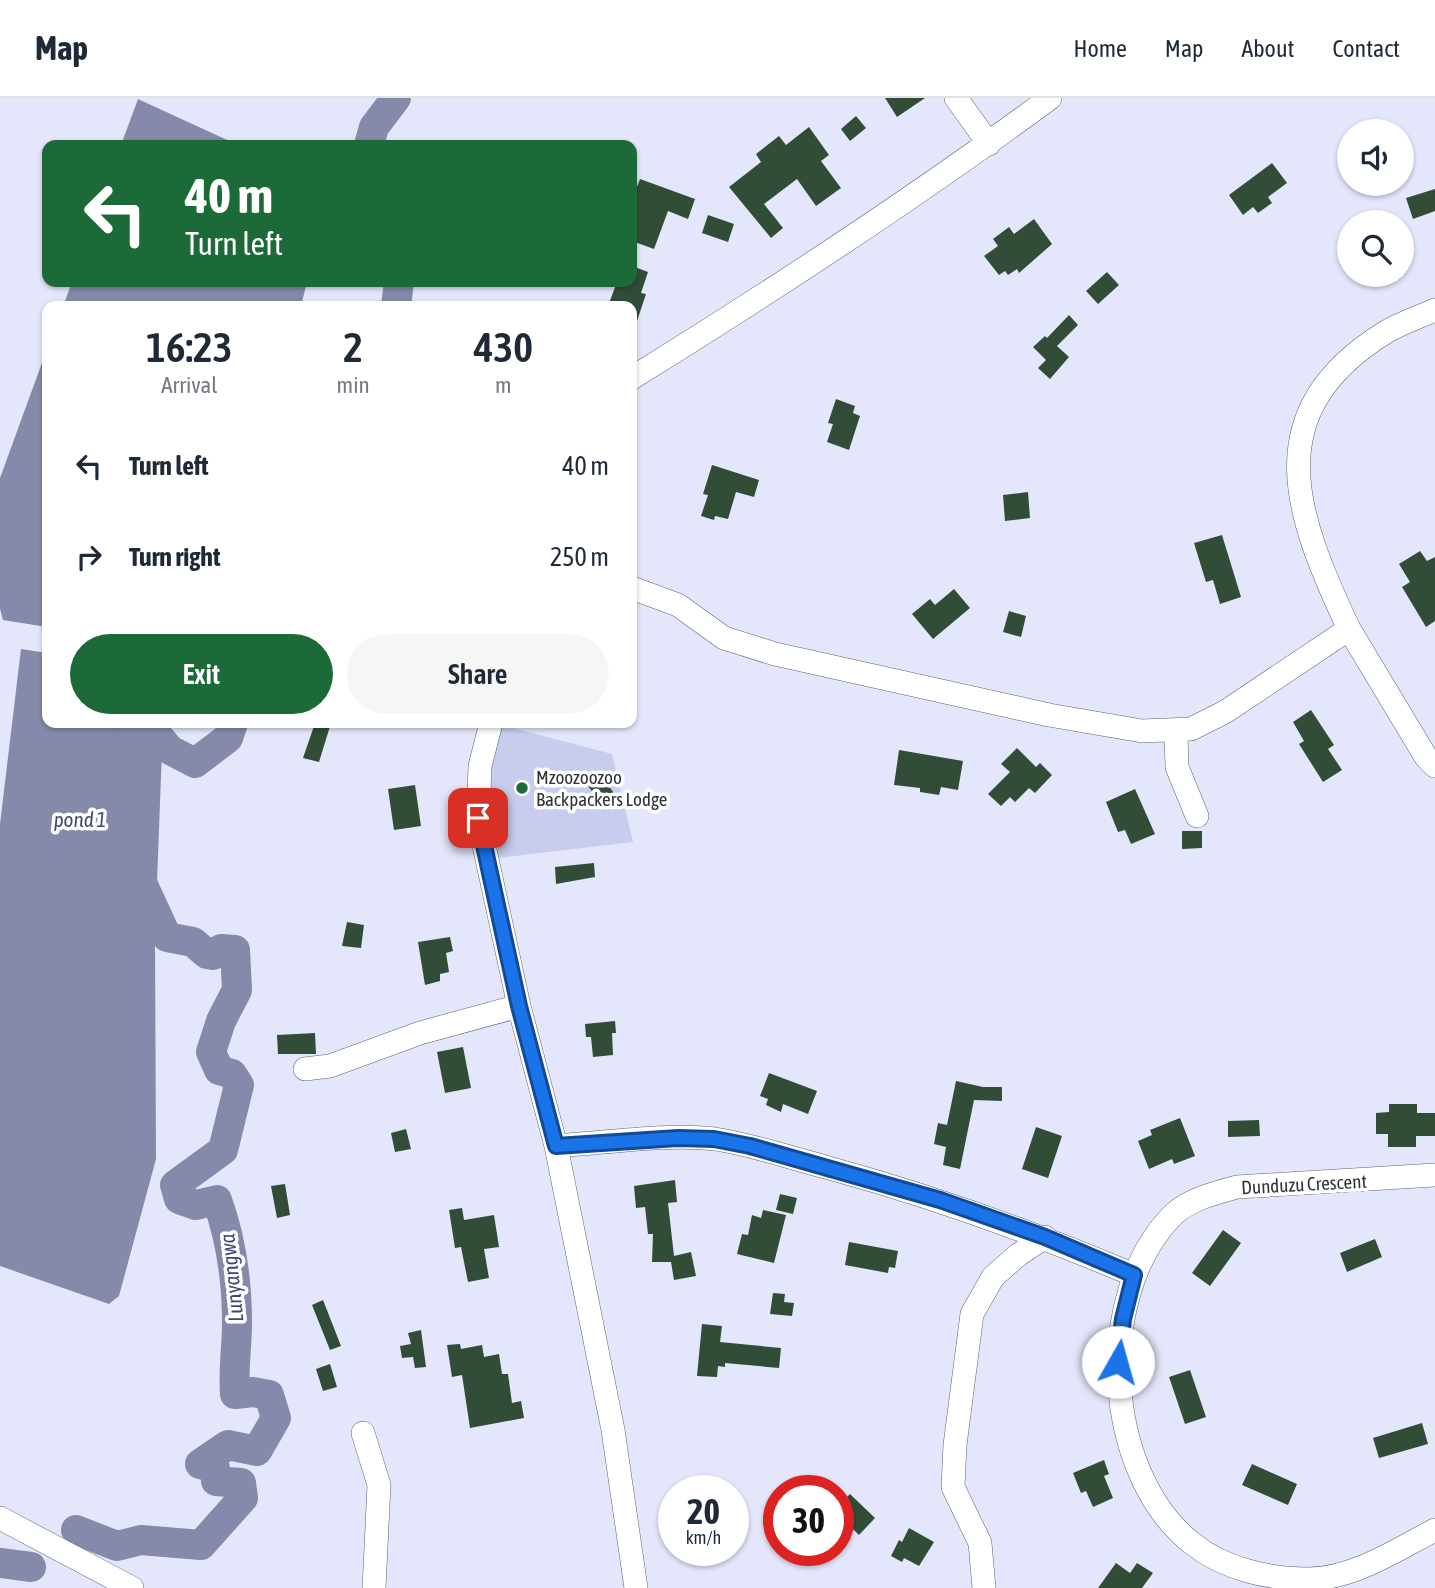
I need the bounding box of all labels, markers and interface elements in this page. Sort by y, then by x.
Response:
text: Map [35,29,88,67]
text: Home [1073,35,1127,62]
text: Map [1165,35,1203,62]
text: About [1241,35,1294,62]
text: Contact [1332,35,1400,62]
map controls [1337,119,1414,287]
button: sound [1337,119,1414,196]
text: 40 m [185,167,273,223]
icon: left [70,168,161,259]
button: search [1337,210,1414,287]
text: Turn left [185,225,283,262]
text: 16:23 [146,323,233,371]
text: 2 [343,323,363,371]
text: 430 [474,323,533,371]
text: Arrival [161,372,217,398]
text: min [337,372,370,398]
text: m [495,372,512,398]
icon: left [70,447,108,485]
text: Turn left [129,451,209,481]
text: 40 m [562,451,609,481]
icon: right [70,538,108,576]
text: Turn right [129,542,220,572]
text: 250 m [550,542,609,572]
button: Exit [70,634,333,714]
button: Share [347,634,609,714]
place label: Mzoozoozoo Backpackers Lodge [536,766,667,810]
marker: Mzoozoozoo Backpackers Lodge [514,780,530,796]
pin [448,788,508,848]
icon: arrive [459,799,497,837]
water label: pond 1 [54,807,106,831]
street label: Dunduzu Crescent [1241,1170,1367,1198]
water label: Lunyangwa [214,1232,248,1323]
position arrow [1081,1325,1155,1399]
speed limit sign: 30 [763,1475,854,1566]
text: 20 [687,1491,720,1531]
text: km/h [686,1527,721,1548]

